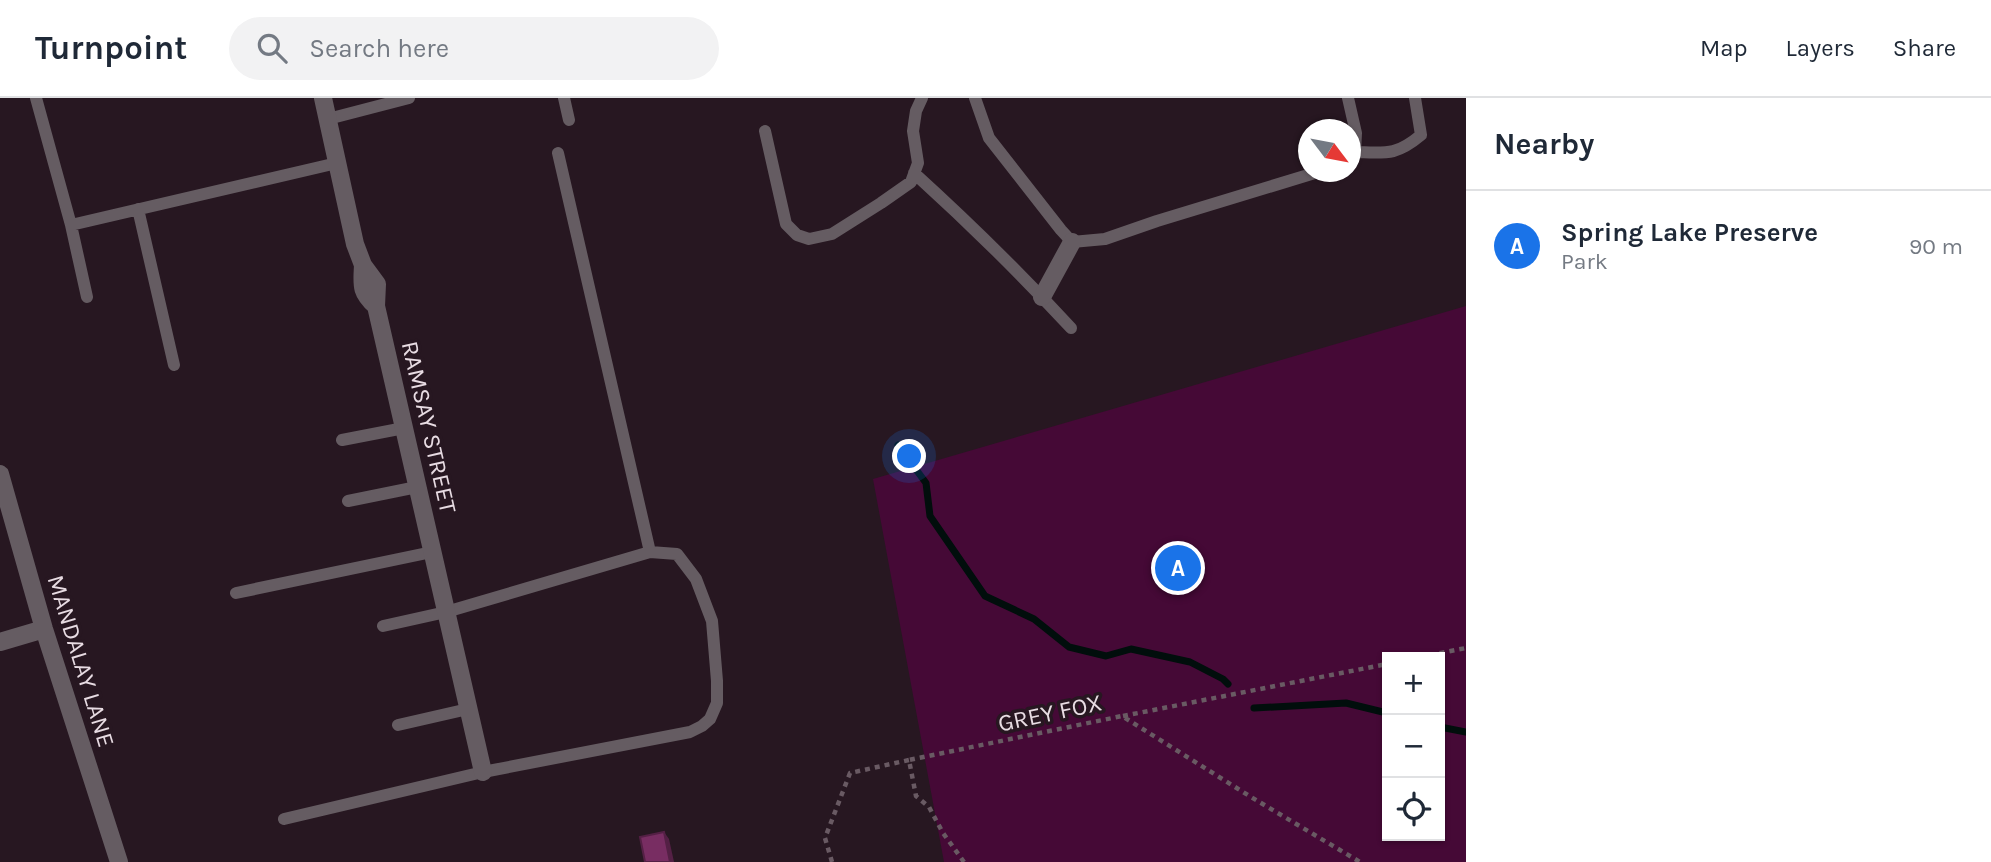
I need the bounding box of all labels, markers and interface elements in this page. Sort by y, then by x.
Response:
search box [229,17,719,80]
text: Turnpoint [35,29,187,67]
icon: search [253,29,291,67]
text: Search here [309,33,449,64]
text: Map [1700,34,1748,62]
text: Layers [1786,34,1855,62]
text: Share [1893,34,1956,62]
north arrow [1298,119,1361,182]
text: Nearby [1494,126,1594,162]
text: Spring Lake Preserve [1561,217,1818,248]
text: A [1510,233,1524,260]
text: 90 m [1909,233,1963,260]
text: Park [1561,248,1608,275]
street label: RAMSAY STREET [396,338,462,516]
your location [892,439,926,473]
pin: A [1155,542,1201,594]
street label: MANDALAY LANE [42,572,120,750]
map controls [1382,652,1445,841]
button: + [1382,652,1445,715]
street label: GREY FOX [995,688,1105,738]
button: − [1382,715,1445,778]
button: locate [1382,778,1445,841]

